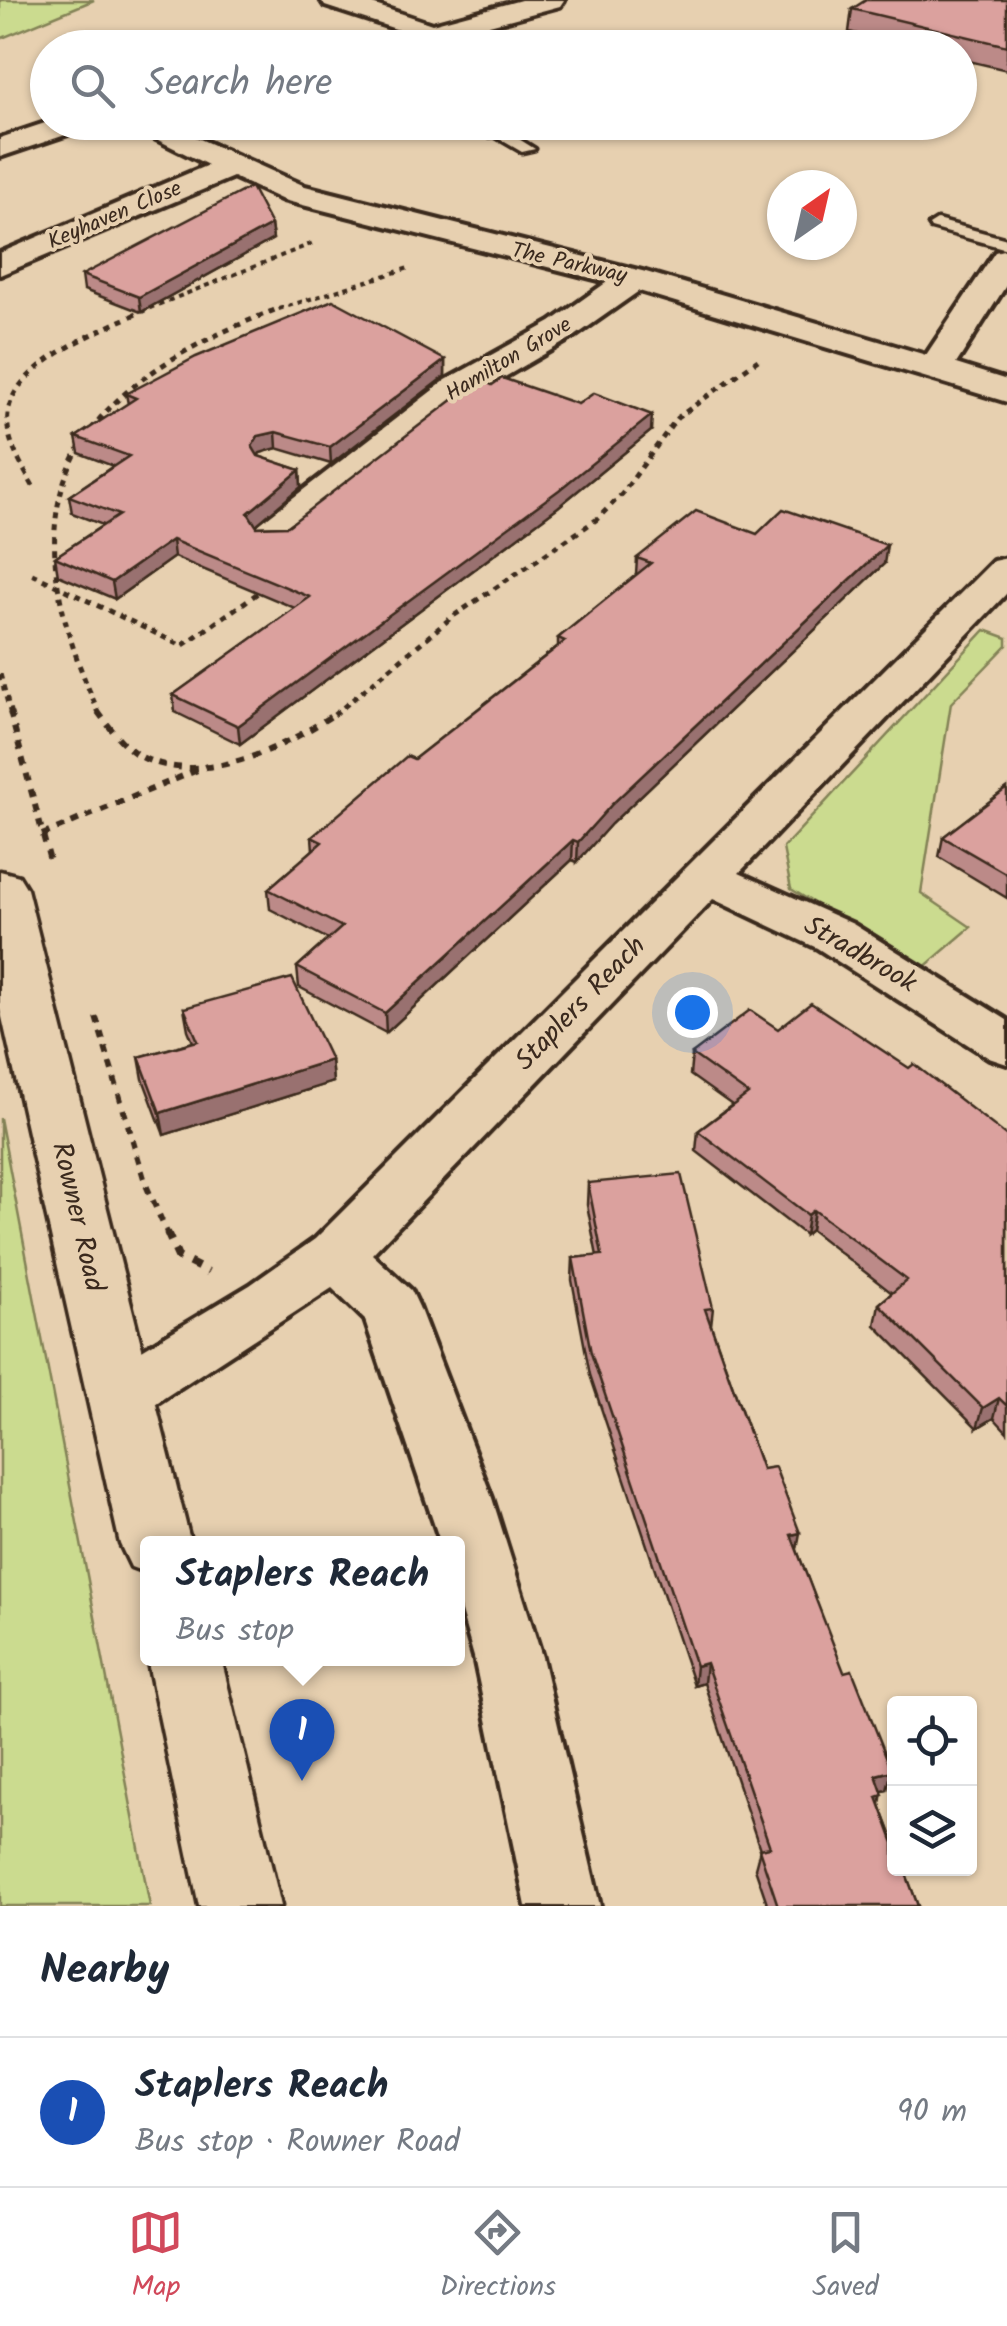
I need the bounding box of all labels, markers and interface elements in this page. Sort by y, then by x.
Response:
search box [30,30,977,140]
text: Search here [145,55,332,115]
icon: search [65,58,120,113]
north arrow [767,170,857,260]
street label: Keyhaven Close [42,172,188,260]
street label: The Parkway [508,234,631,294]
street label: Hamilton Grove [439,308,579,412]
street label: Stradbrook [795,904,926,1006]
street label: Staplers Reach [504,926,658,1082]
your location [667,987,718,1038]
street label: Rowner Road [38,1138,116,1297]
popup [140,1536,465,1666]
text: Staplers Reach [176,1546,429,1606]
text: Bus stop [176,1606,294,1657]
map controls [887,1696,977,1876]
button: locate [887,1696,977,1786]
pin: 1 [270,1698,334,1781]
button: layers [887,1786,977,1876]
text: Nearby [40,1938,169,2005]
text: Staplers Reach [135,2057,388,2117]
text: 1 [68,2087,77,2138]
text: 90 m [897,2087,967,2138]
text: Bus stop · Rowner Road [135,2117,460,2168]
tab: Map [128,2205,183,2310]
tab: Directions [440,2205,556,2310]
tab: Saved [812,2205,879,2310]

